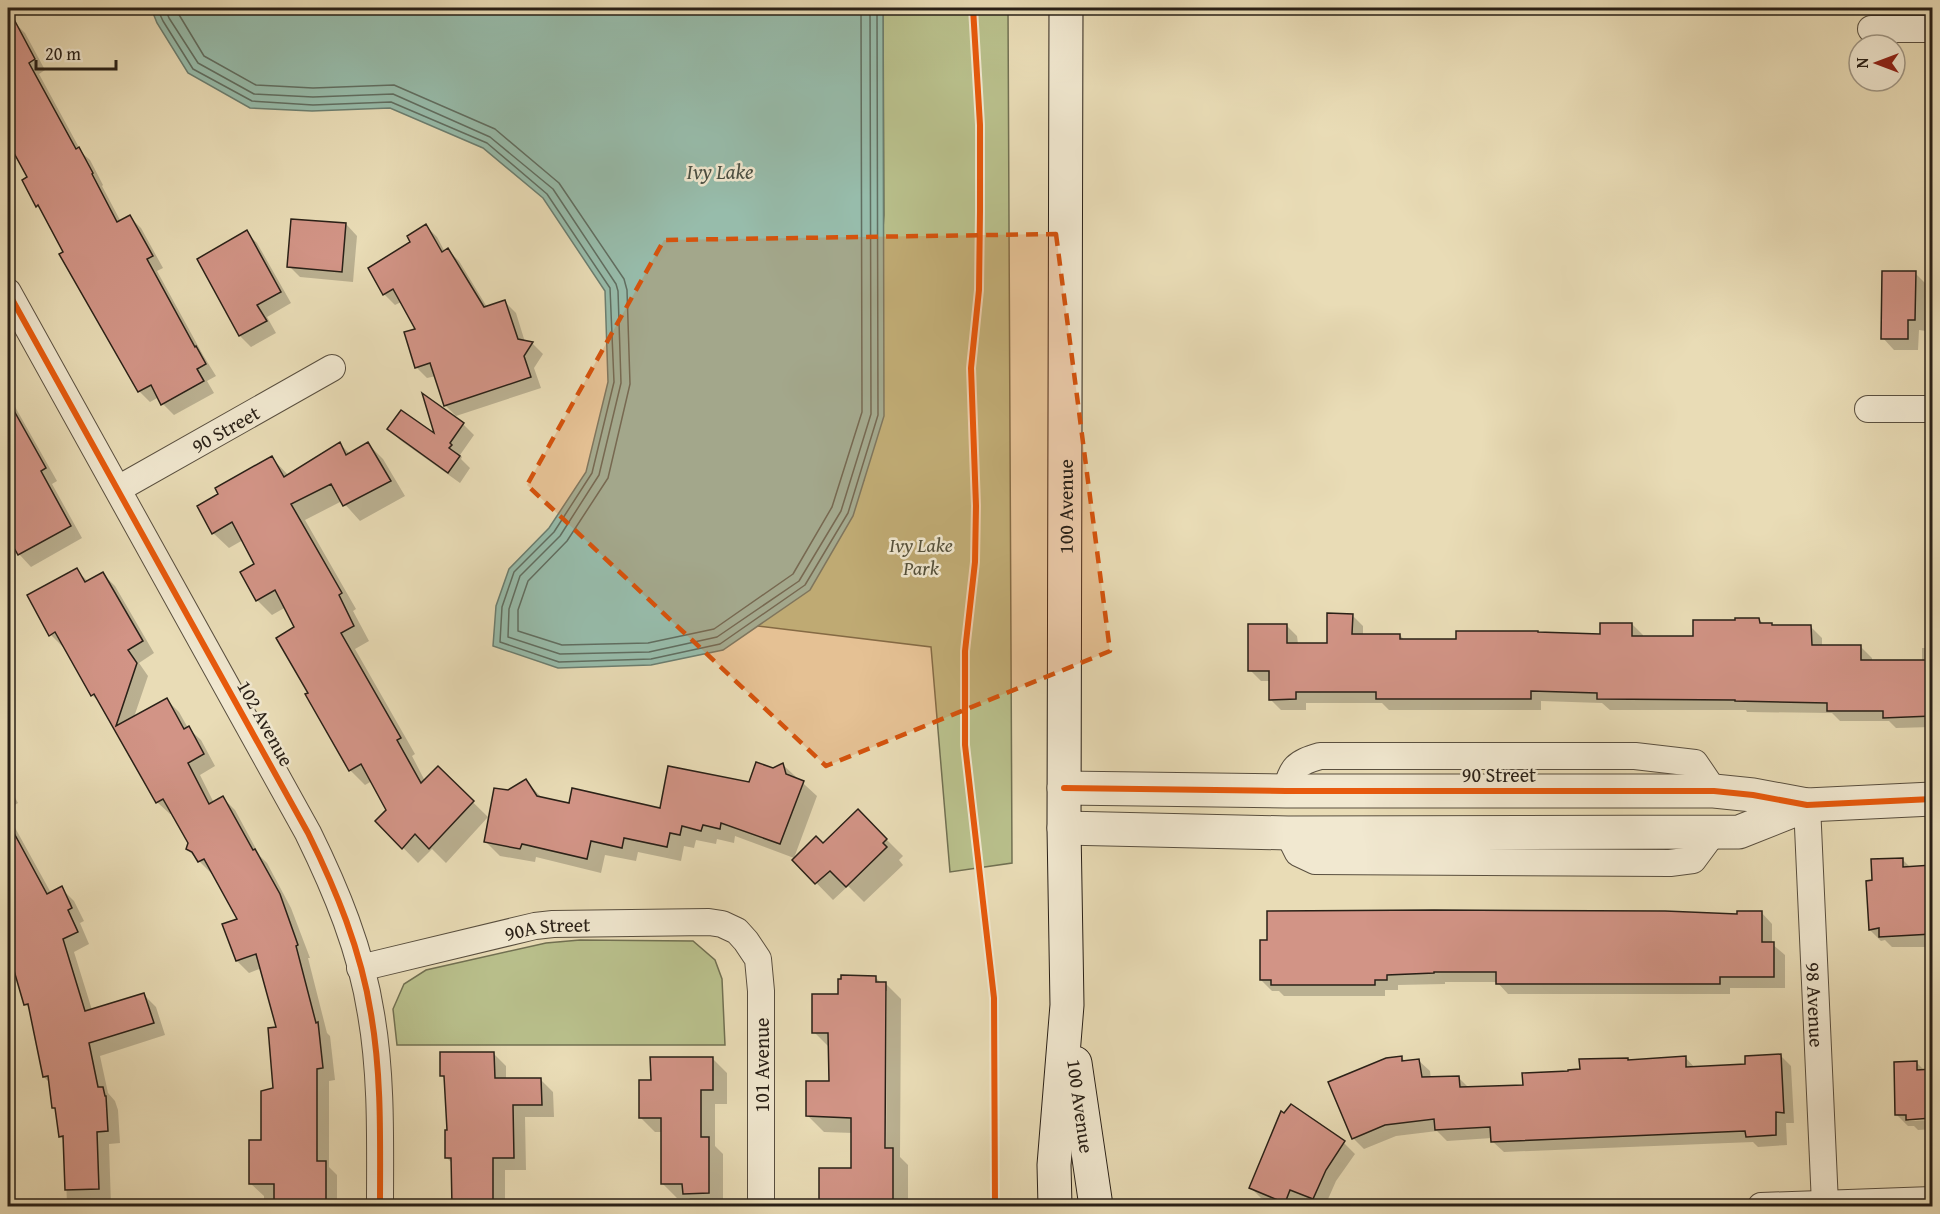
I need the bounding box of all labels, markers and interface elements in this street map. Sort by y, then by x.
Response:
scale bar [36,33,116,71]
north arrow [1847,33,1907,93]
text: 20 m [45,40,81,67]
text: N [1850,57,1874,68]
water label: Ivy Lake [687,156,753,187]
street label: 90 Street [186,398,265,459]
street label: 100 Avenue [1050,459,1079,554]
park label: Ivy Lake Park [889,530,953,582]
street label: 102 Avenue [230,675,302,771]
street label: 90 Street [1462,760,1536,789]
street label: 90A Street [501,909,590,947]
street label: 98 Avenue [1800,962,1832,1048]
street label: 101 Avenue [747,1018,776,1112]
street label: 100 Avenue [1060,1057,1102,1155]

